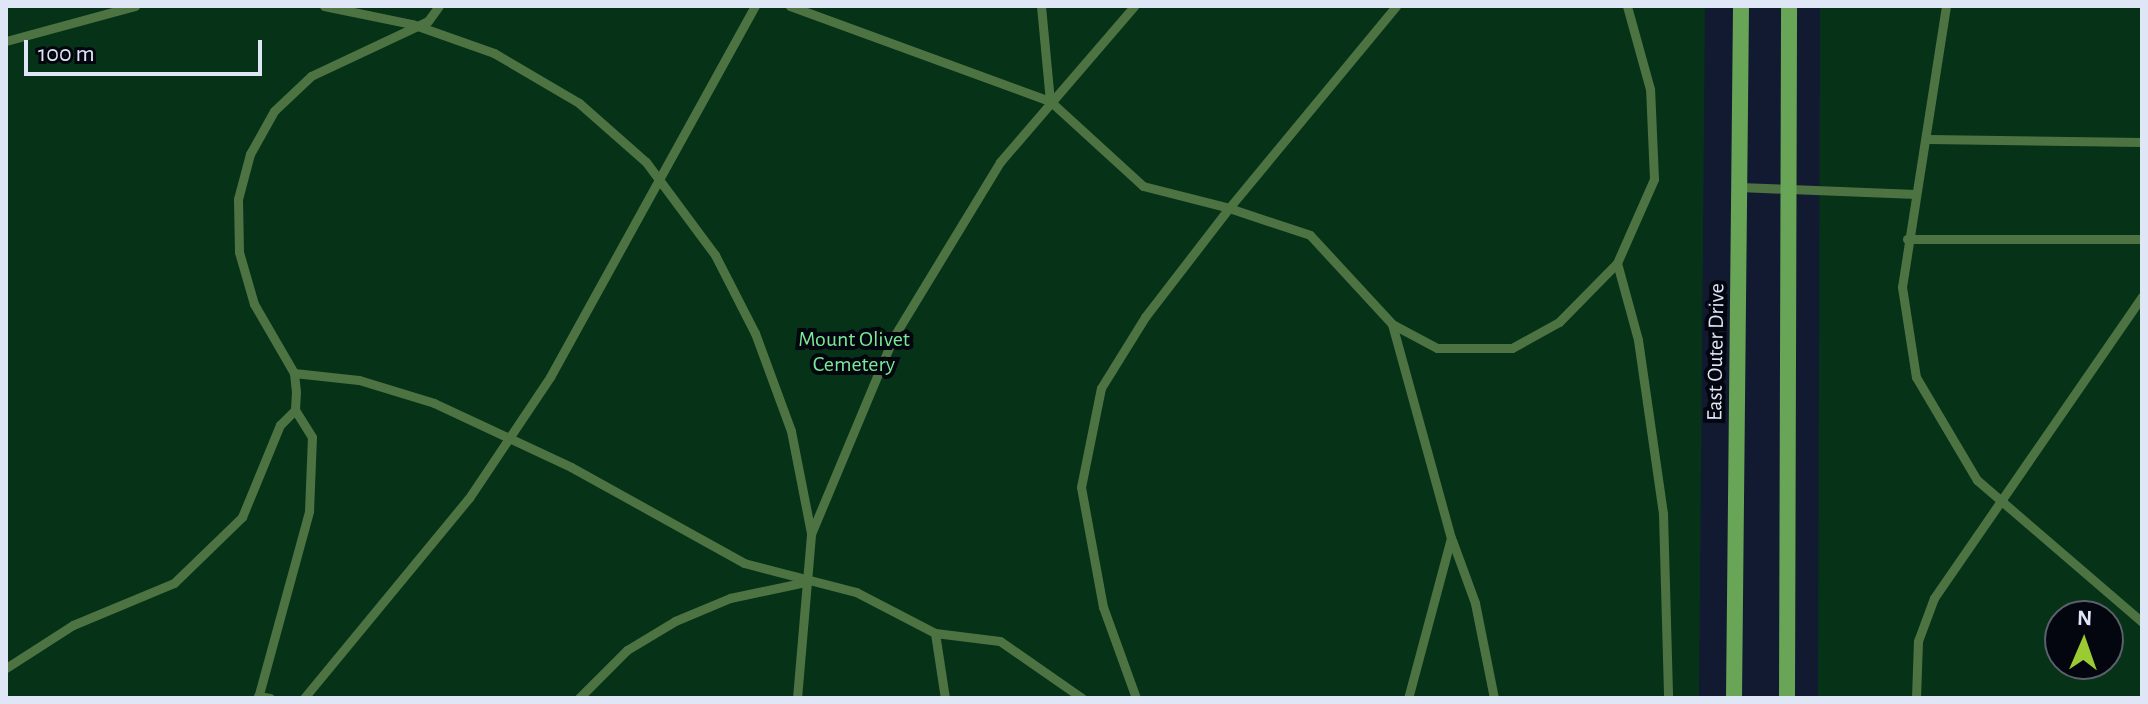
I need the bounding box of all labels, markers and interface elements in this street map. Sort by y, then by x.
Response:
scale bar [28,24,266,74]
text: 100 m [38,42,95,66]
street label: East Outer Drive [1702,283,1730,421]
park label: Mount Olivet Cemetery [798,326,910,378]
north arrow [2044,600,2124,680]
text: N [2077,607,2093,629]

